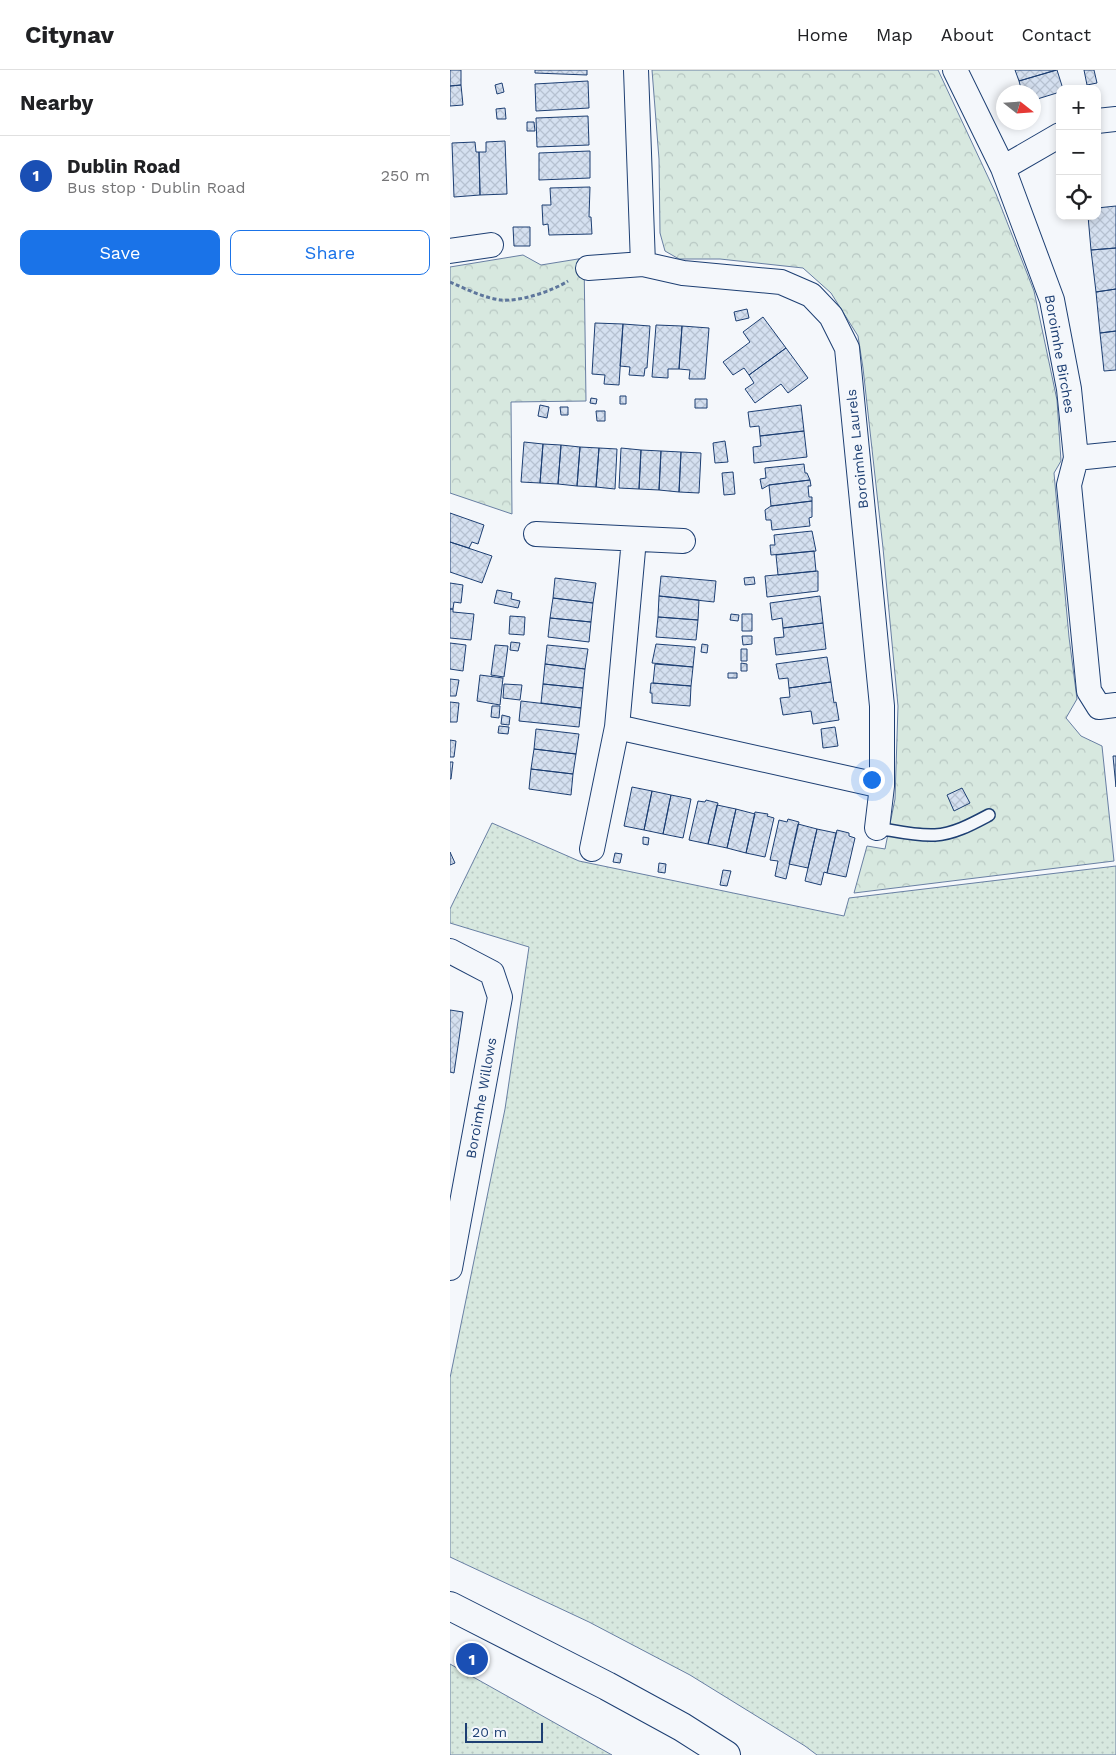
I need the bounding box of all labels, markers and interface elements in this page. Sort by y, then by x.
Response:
text: Citynav [25,21,114,49]
text: Home [797,24,848,45]
text: Map [876,24,913,45]
text: About [941,24,993,45]
text: Contact [1021,24,1091,45]
north arrow [996,85,1041,130]
map controls [1056,85,1101,220]
button: + [1056,85,1101,130]
text: Nearby [20,90,93,115]
button: − [1056,130,1101,175]
text: Dublin Road [67,155,180,178]
text: 1 [33,166,39,185]
text: 250 m [381,166,430,185]
button: locate [1056,175,1101,220]
text: Bus stop · Dublin Road [67,178,246,197]
button: Save [20,230,220,275]
button: Share [230,230,430,275]
street label: Boroimhe Birches [1042,293,1078,415]
street label: Boroimhe Laurels [843,388,871,510]
your location [859,767,885,793]
street label: Boroimhe Willows [462,1036,500,1160]
pin: 1 [456,1640,488,1678]
scale bar [465,1720,542,1743]
text: 20 m [472,1724,507,1740]

